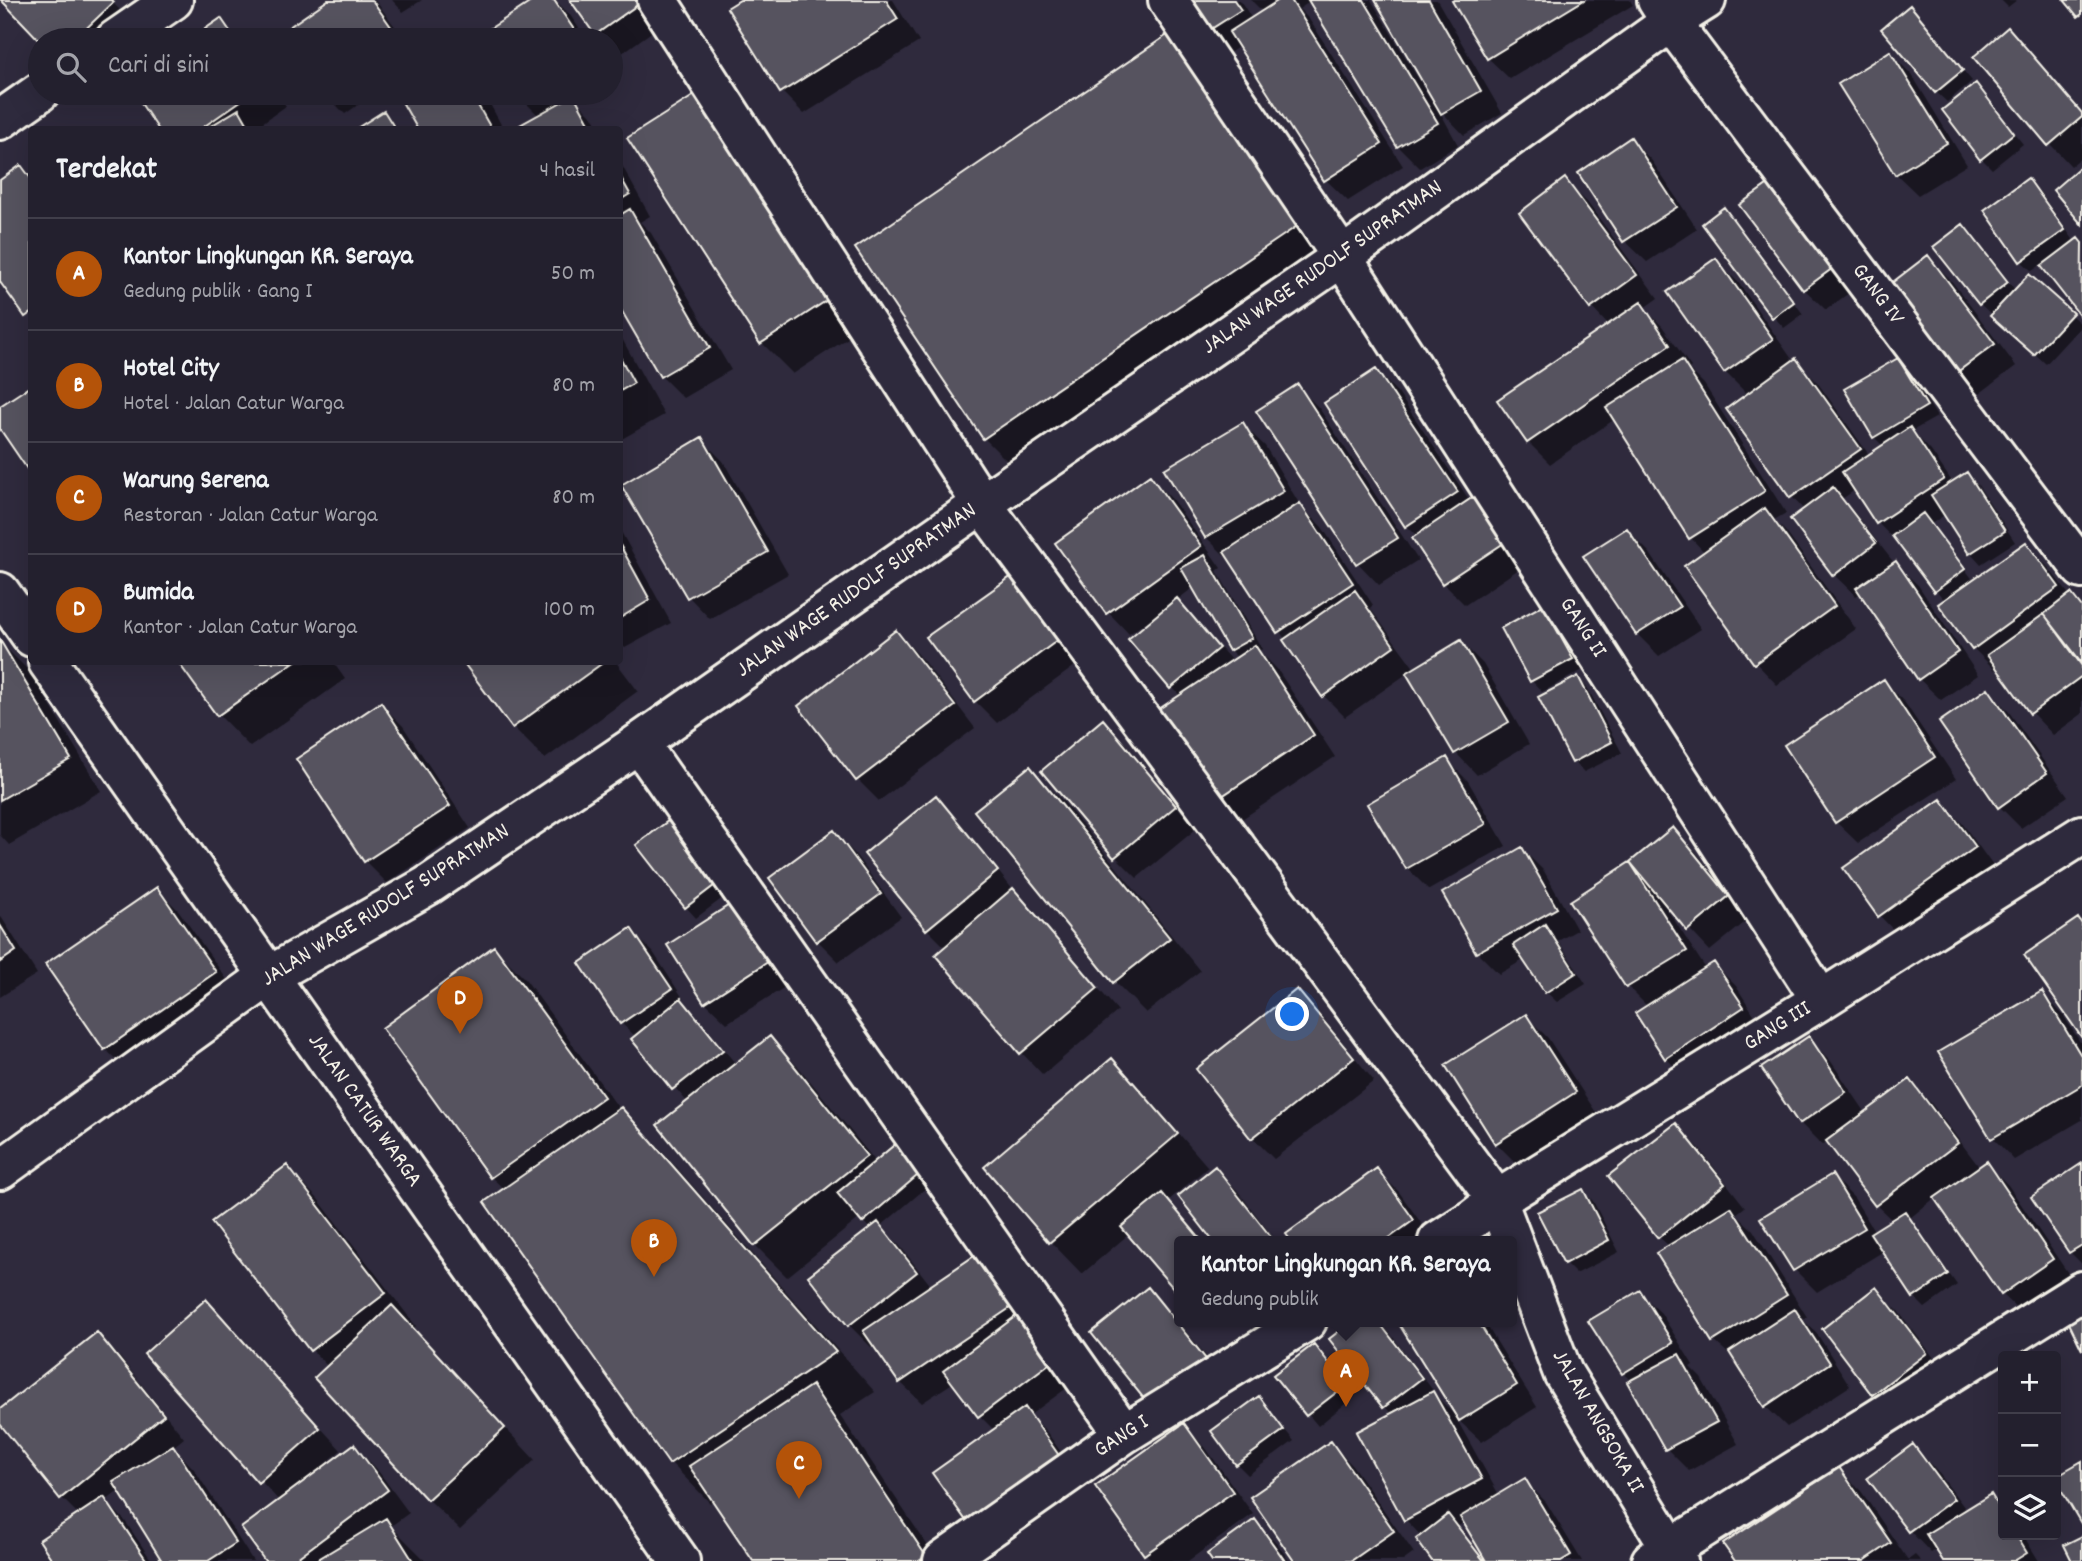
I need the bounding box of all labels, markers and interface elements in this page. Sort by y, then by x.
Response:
search box [28,28,623,105]
icon: search [52,48,90,86]
text: Cari di sini [108,48,209,85]
text: Terdekat [56,150,157,193]
text: 4 hasil [540,155,595,188]
street label: JALAN WAGE RUDOLF SUPRATMAN [1196,172,1450,364]
text: Kantor Lingkungan KR. Seraya [123,239,413,276]
street label: GANG IV [1843,257,1911,333]
text: A [73,258,85,291]
text: 50 m [551,258,595,291]
text: Gedung publik · Gang I [123,276,312,309]
text: Hotel City [123,351,219,388]
text: B [74,370,84,403]
text: 80 m [552,370,595,403]
text: Hotel · Jalan Catur Warga [123,388,344,421]
text: Warung Serena [123,463,269,500]
text: C [73,482,85,515]
text: 80 m [552,482,595,515]
street label: JALAN WAGE RUDOLF SUPRATMAN [730,495,984,687]
text: Restoran · Jalan Catur Warga [123,500,378,533]
text: Bumida [123,575,194,612]
street label: GANG II [1550,591,1614,665]
text: D [73,594,85,627]
text: 100 m [544,594,595,627]
text: Kantor · Jalan Catur Warga [123,612,357,645]
street label: JALAN WAGE RUDOLF SUPRATMAN [256,816,516,996]
pin: D [437,976,483,1034]
street label: GANG III [1738,993,1818,1061]
your location [1275,997,1309,1031]
street label: JALAN CATUR WARGA [298,1027,430,1195]
pin: B [631,1219,677,1277]
popup [1174,1236,1517,1327]
text: Kantor Lingkungan KR. Seraya [1201,1247,1490,1284]
text: Gedung publik [1201,1284,1319,1317]
street label: JALAN ANGSOKA II [1542,1344,1652,1500]
pin: A [1323,1349,1369,1407]
map controls [1998,1351,2061,1540]
button: + [1998,1351,2061,1414]
street label: GANG I [1088,1407,1156,1467]
button: − [1998,1414,2061,1477]
pin: C [776,1441,822,1499]
button: layers [1998,1477,2061,1540]

